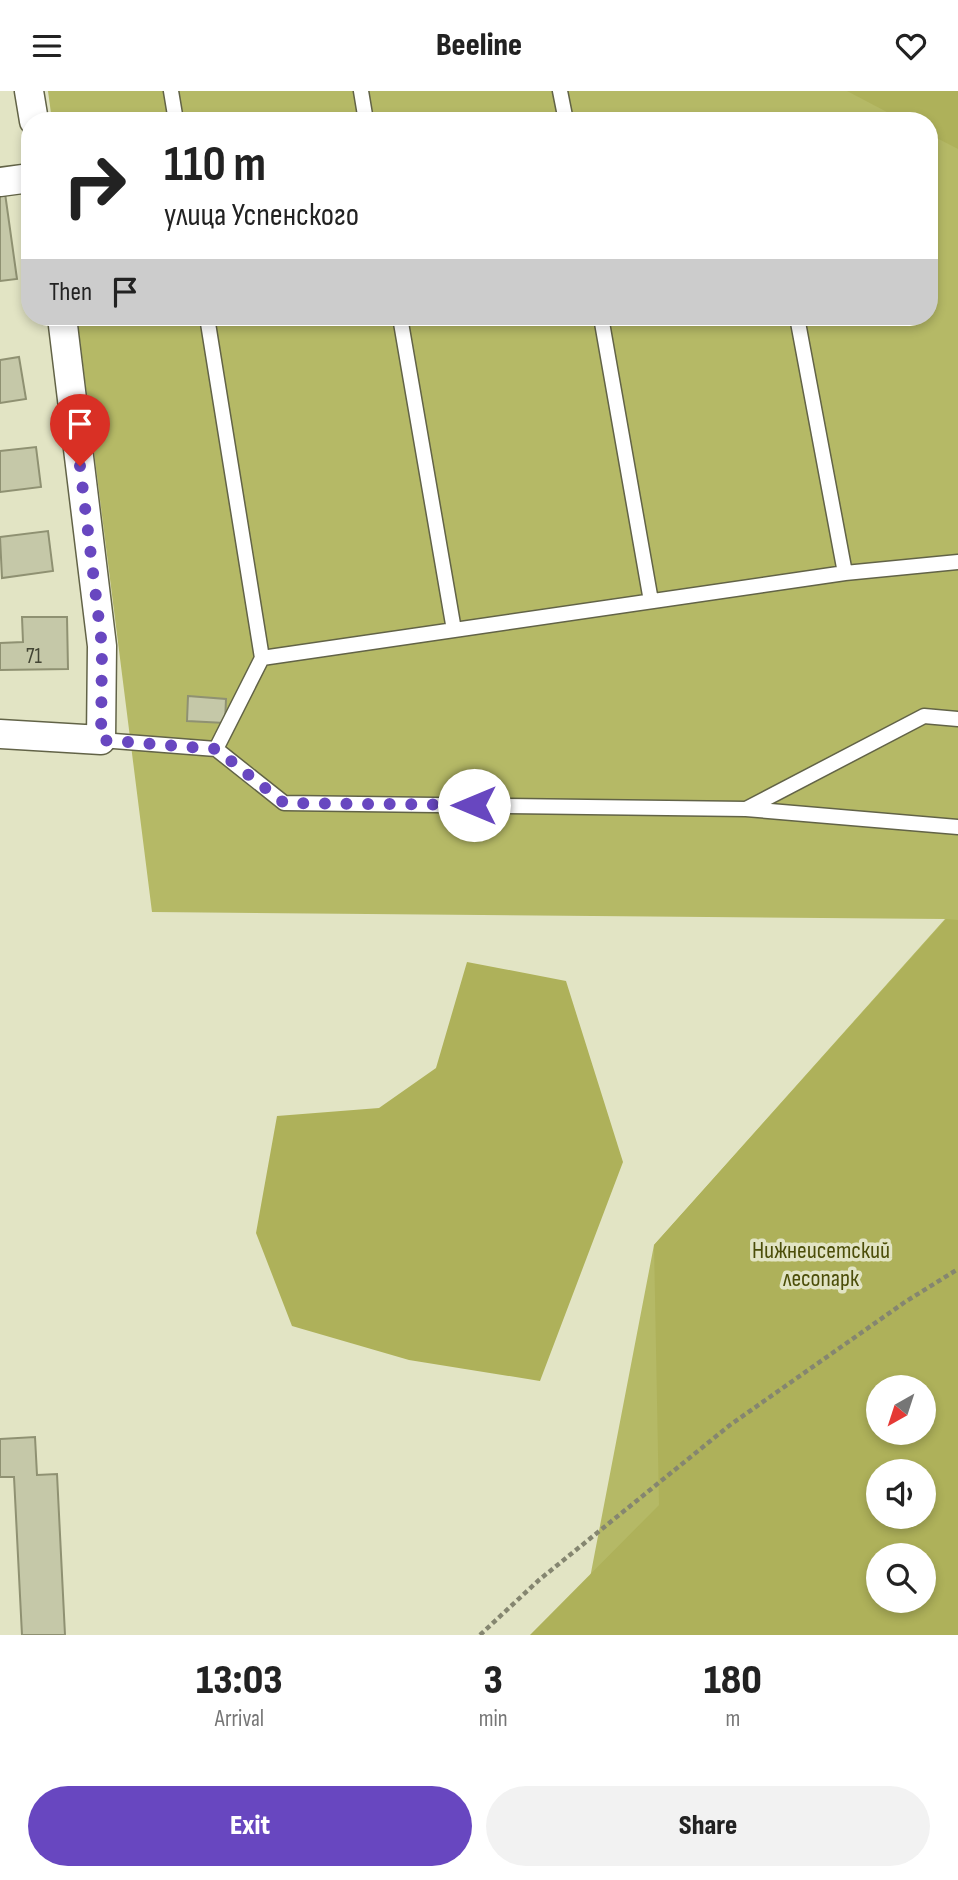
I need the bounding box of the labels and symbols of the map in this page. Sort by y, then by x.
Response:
pin [50,394,110,466]
house number: 71 [26,644,43,669]
position arrow [437,768,511,842]
park label: Нижнеисетский лесопарк [752,1236,890,1293]
north arrow [866,1375,936,1445]

